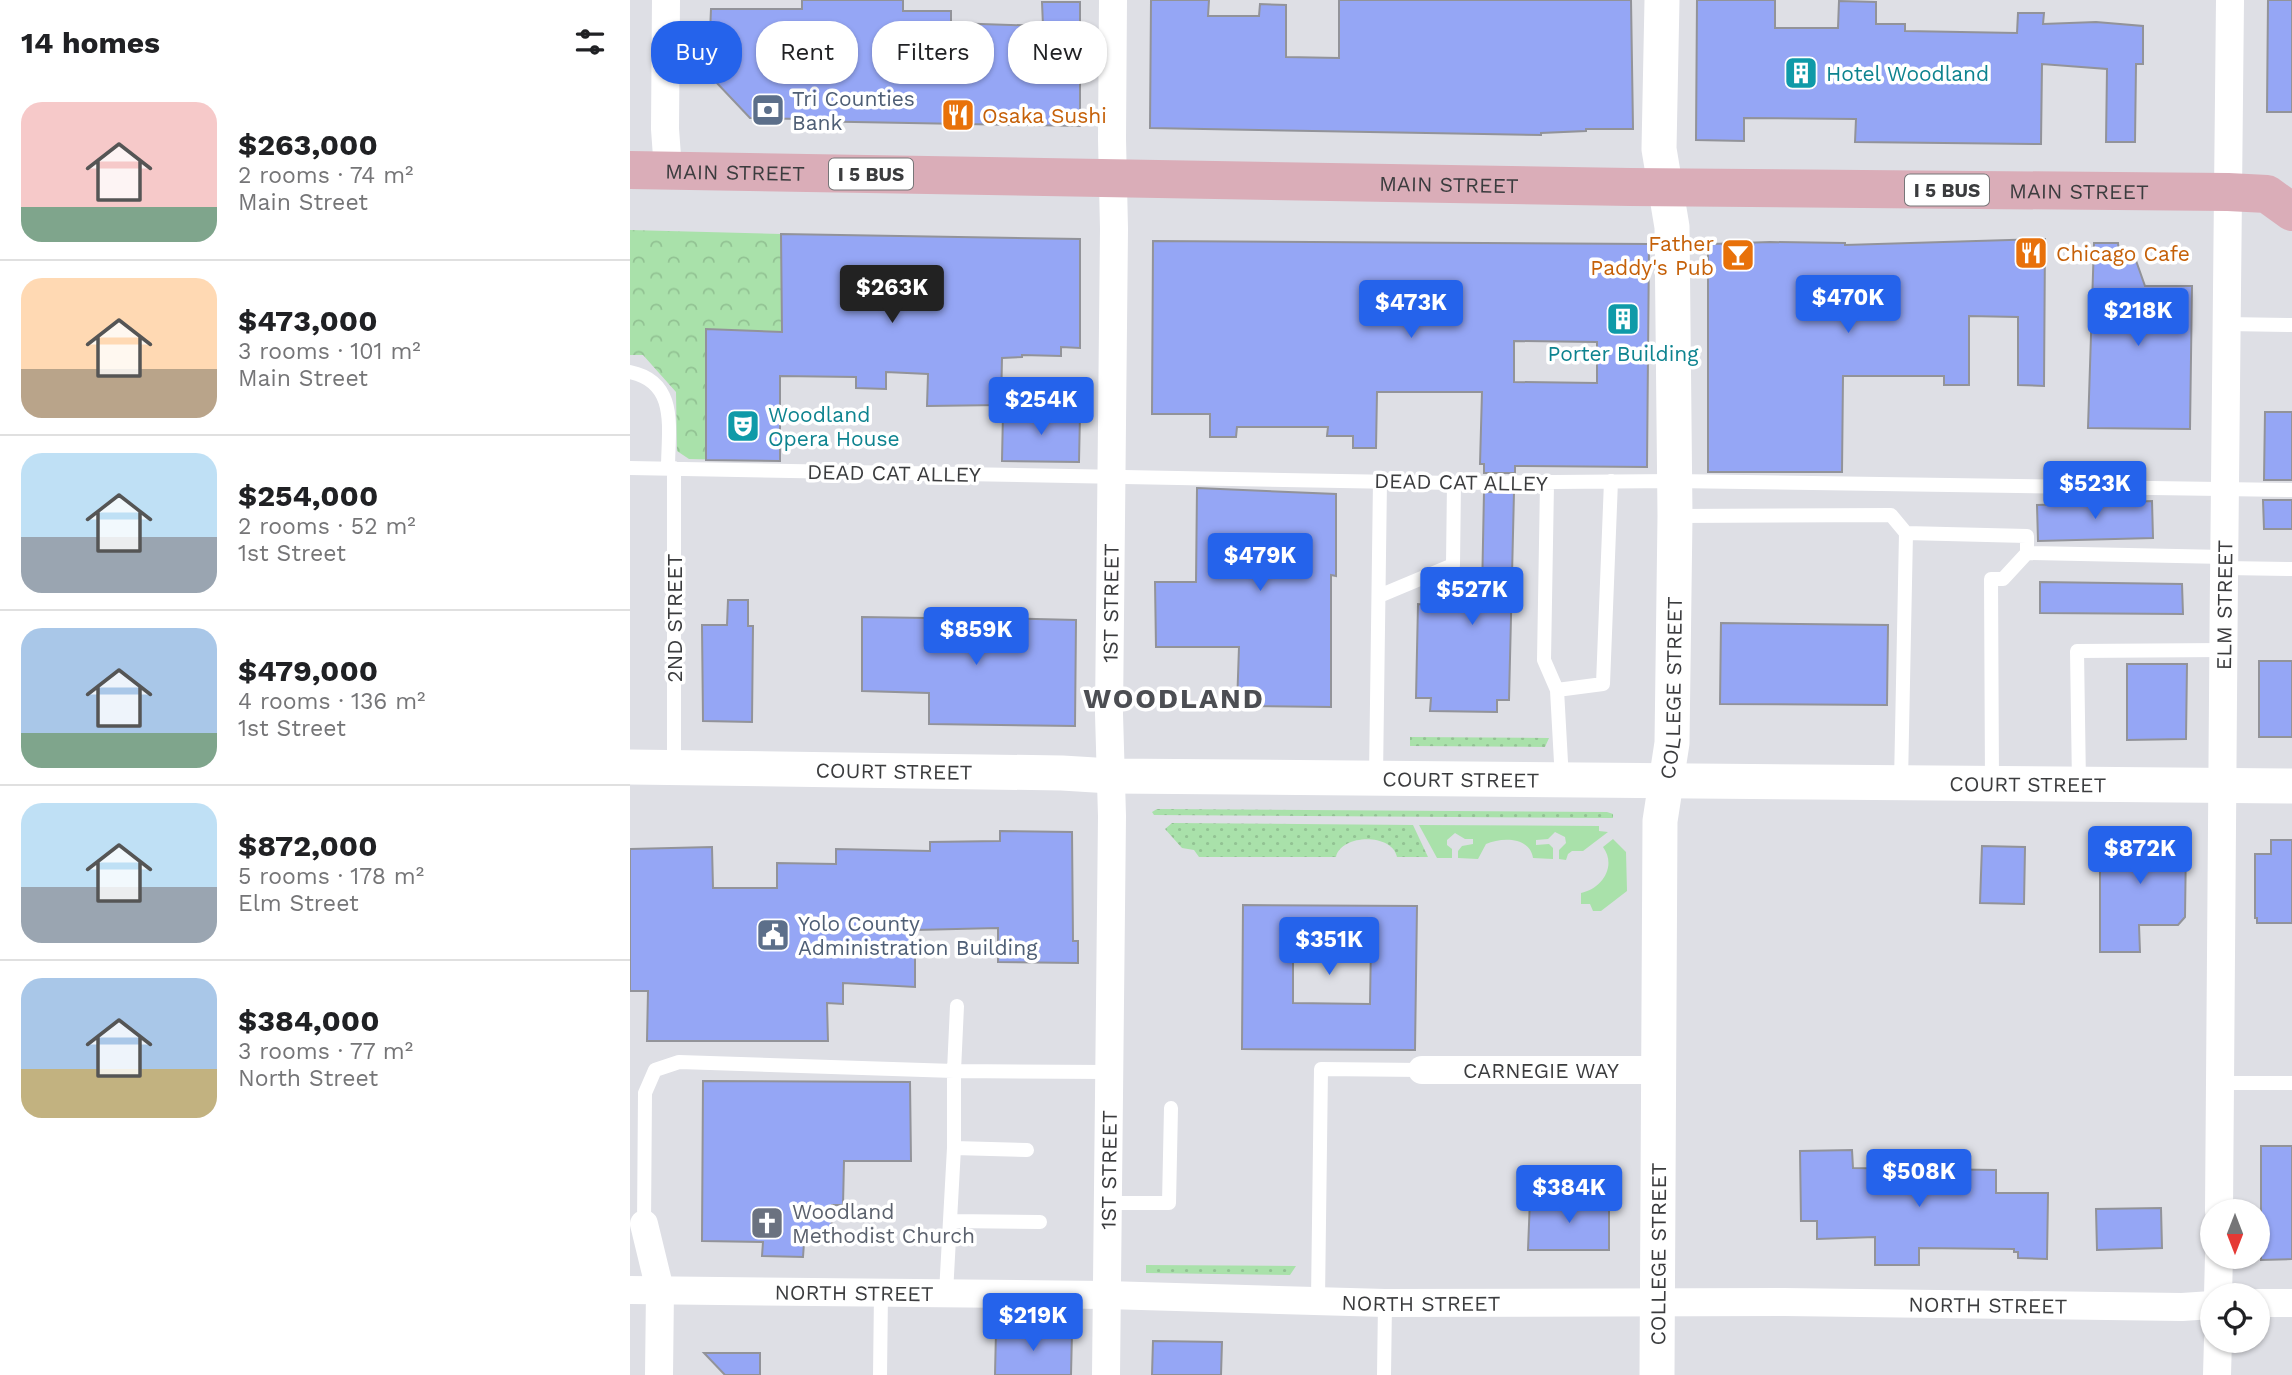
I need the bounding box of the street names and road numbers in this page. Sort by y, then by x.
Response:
street label: MAIN STREET [665,158,805,185]
road number: I 5 BUS [829,158,913,190]
street label: MAIN STREET [1379,170,1519,198]
road number: I 5 BUS [1905,174,1989,206]
street label: MAIN STREET [2009,178,2149,204]
street label: DEAD CAT ALLEY [807,459,981,487]
street label: DEAD CAT ALLEY [1374,468,1548,496]
street label: ELM STREET [2211,540,2237,670]
street label: 1ST STREET [1097,543,1123,663]
street label: 2ND STREET [662,553,687,682]
street label: COLLEGE STREET [1654,596,1686,781]
street label: COURT STREET [815,757,973,784]
street label: COURT STREET [1382,766,1540,792]
street label: COURT STREET [1949,771,2107,797]
street label: CARNEGIE WAY [1463,1058,1619,1083]
street label: 1ST STREET [1095,1110,1121,1230]
street label: COLLEGE STREET [1645,1162,1671,1346]
street label: NORTH STREET [774,1279,934,1306]
street label: NORTH STREET [1341,1289,1501,1316]
street label: NORTH STREET [1908,1291,2068,1318]

